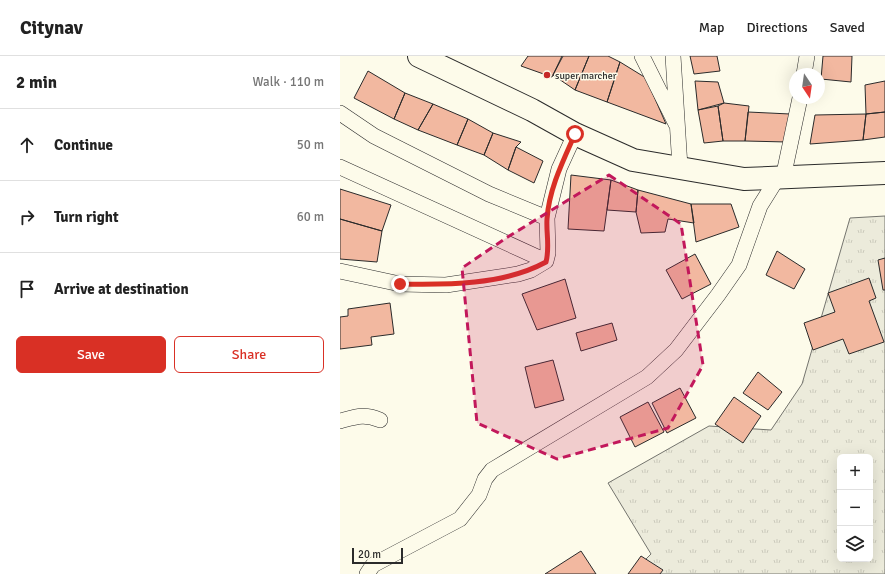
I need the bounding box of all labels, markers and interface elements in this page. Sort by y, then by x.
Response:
text: Citynav [20,16,83,40]
text: Map [699,19,725,36]
text: Directions [747,19,808,36]
text: Saved [830,19,865,36]
north arrow [789,68,825,104]
marker: super marcher [542,70,552,80]
place label: super marcher [555,70,617,82]
text: 2 min [16,72,57,93]
text: Walk · 110 m [253,74,324,90]
route start [566,125,584,143]
icon: ahead [16,134,38,156]
text: Continue [54,136,113,154]
text: 50 m [297,137,324,153]
icon: right [16,206,38,228]
text: Turn right [54,208,119,226]
text: 60 m [297,209,324,225]
route end [391,275,409,293]
icon: arrive [16,278,38,300]
text: Arrive at destination [54,280,189,298]
button: Save [16,336,166,373]
button: Share [174,336,324,373]
map controls [837,454,873,562]
button: + [837,454,873,490]
button: − [837,490,873,526]
button: layers [837,526,873,562]
scale bar [352,546,403,565]
text: 20 m [358,548,381,561]

